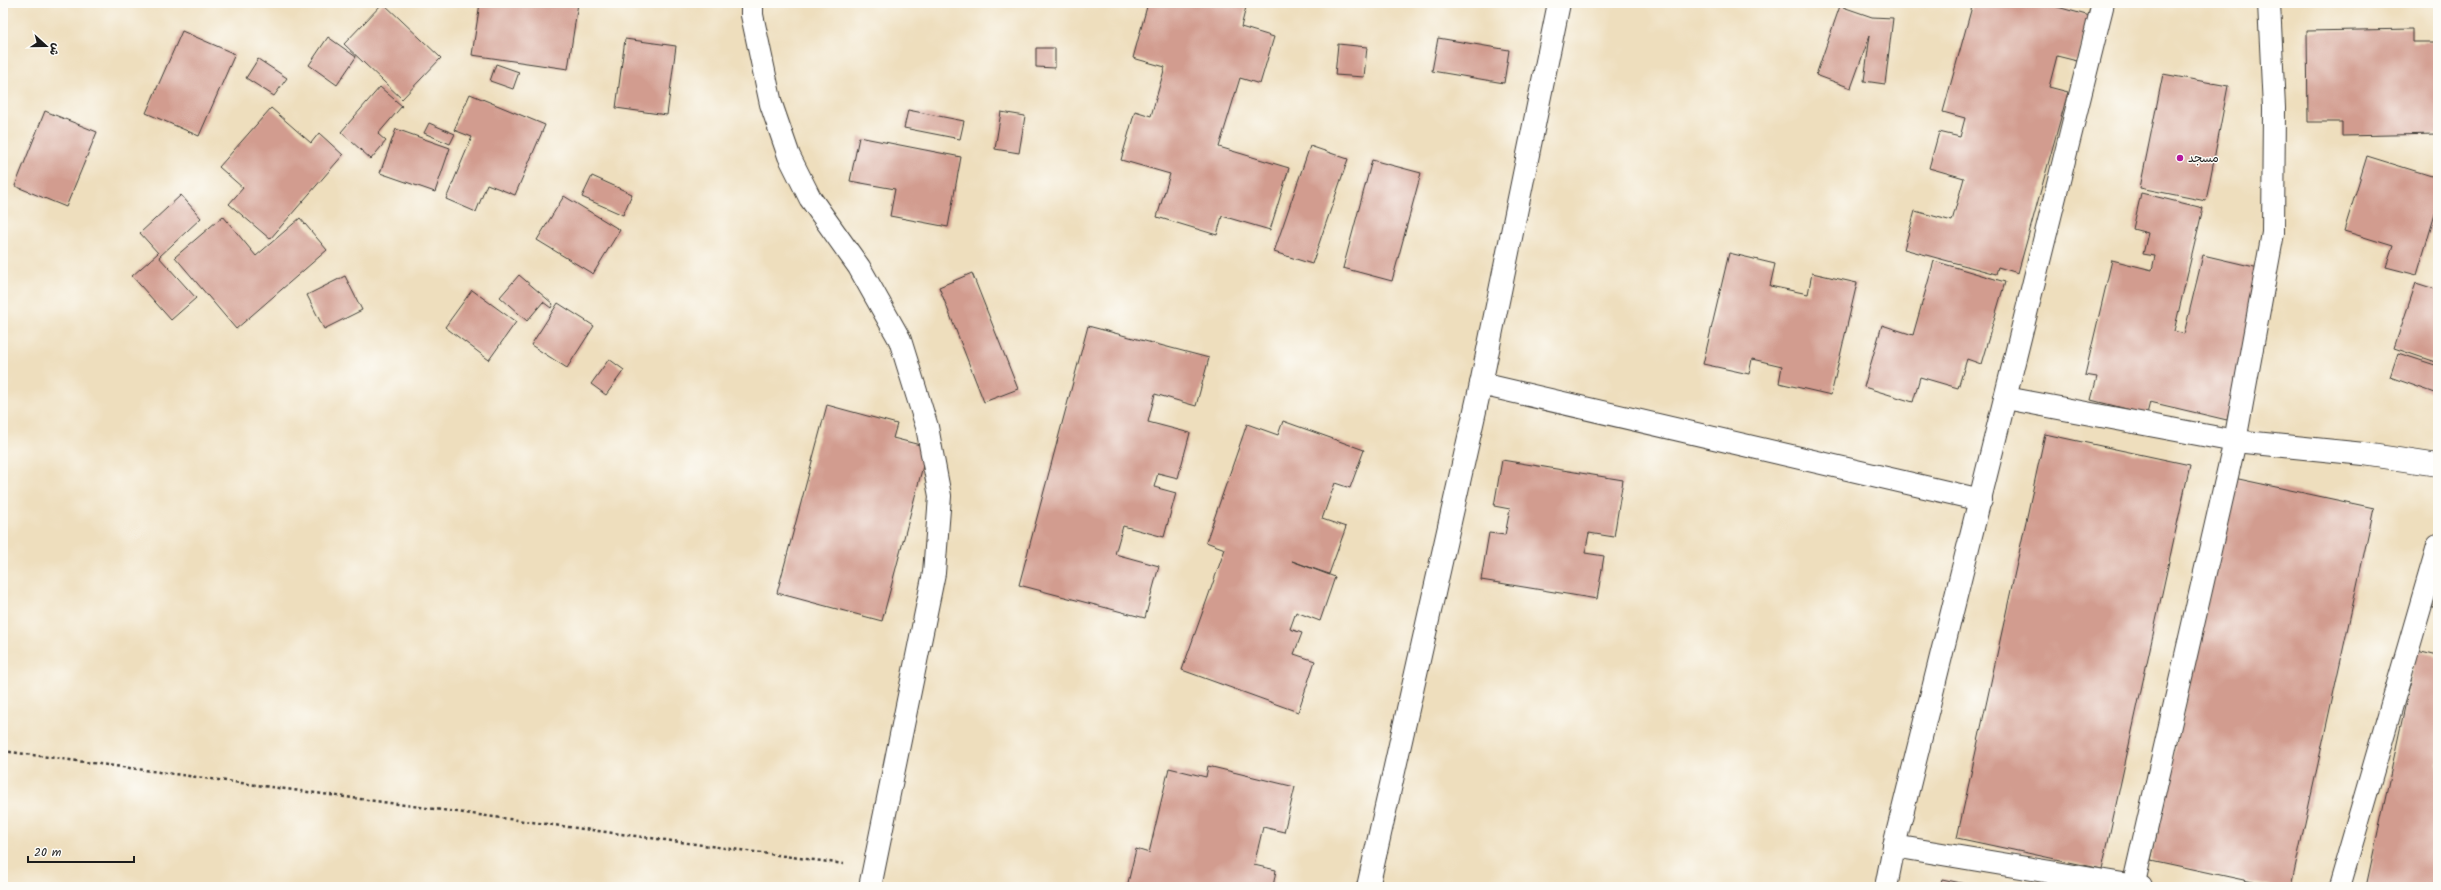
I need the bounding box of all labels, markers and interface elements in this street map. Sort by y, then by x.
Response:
north arrow [26,26,66,66]
text: ش [44,40,65,58]
place label: مسجد [2188,149,2219,168]
marker: مسجد [2175,153,2185,163]
scale bar [28,838,134,864]
text: 20 m [34,843,62,862]

